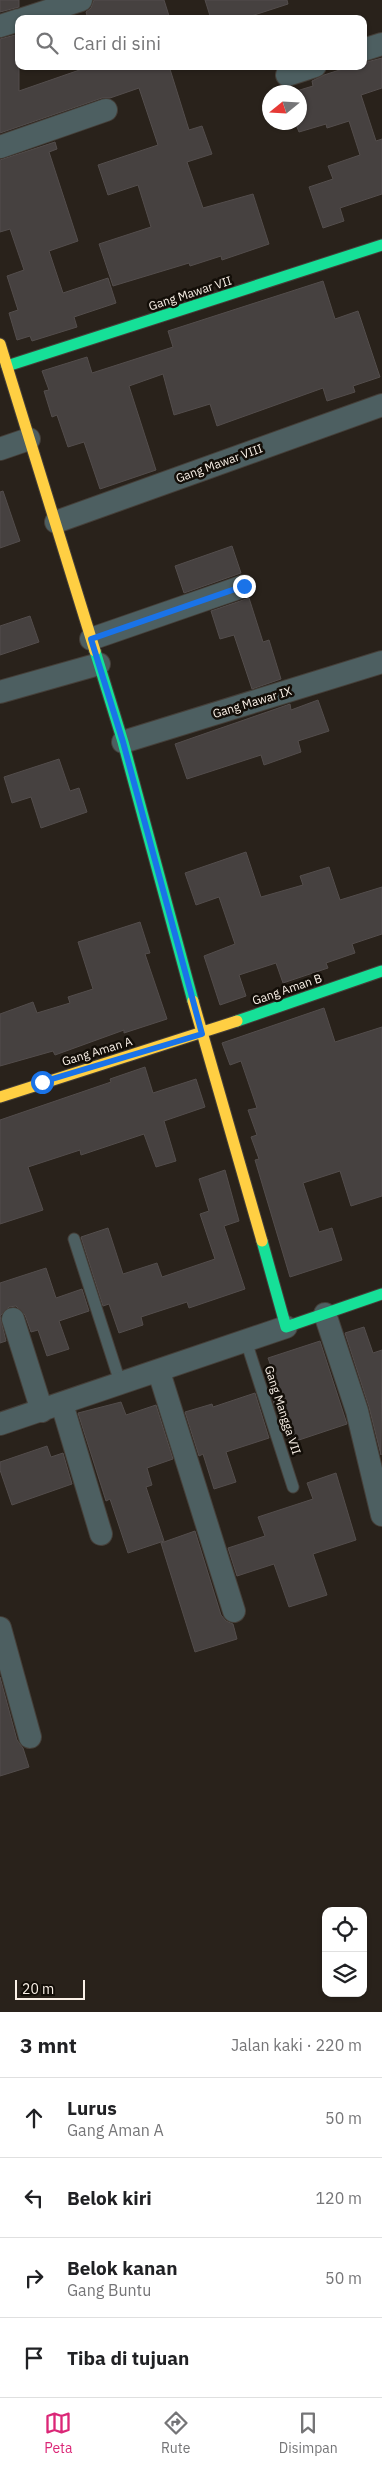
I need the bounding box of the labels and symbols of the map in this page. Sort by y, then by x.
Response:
north arrow [262,85,307,130]
street label: Gang Mawar VII [147,272,234,314]
street label: Gang Mawar VIII [174,440,265,486]
route end [233,575,256,598]
street label: Gang Mawar IX [211,683,294,721]
street label: Gang Aman B [250,970,324,1008]
street label: Gang Aman A [60,1033,134,1069]
route start [31,1071,54,1094]
street label: Gang Mangga VII [262,1364,304,1456]
scale bar [15,1977,85,2000]

